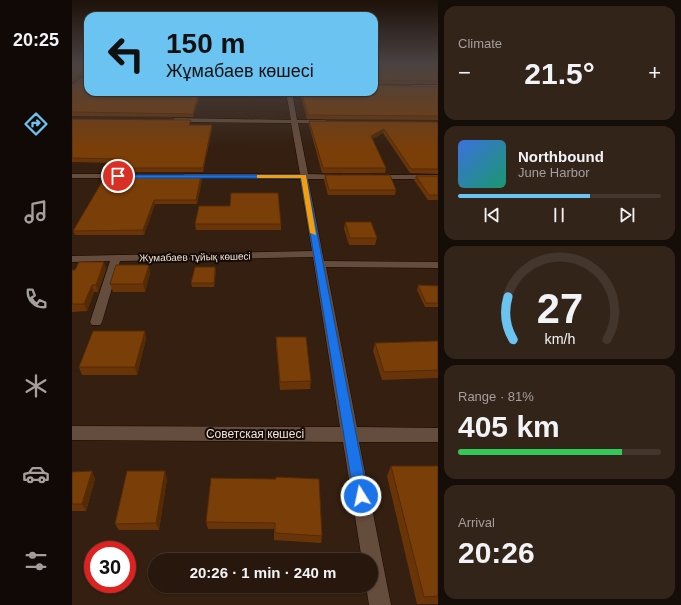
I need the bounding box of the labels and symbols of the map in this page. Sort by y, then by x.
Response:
pin [101,159,135,193]
street label: Жумабаев тұйық көшесі [139,251,251,263]
street label: Советская көшесі [206,427,304,441]
position arrow [340,475,382,517]
speed limit sign: 30 [84,541,136,593]

